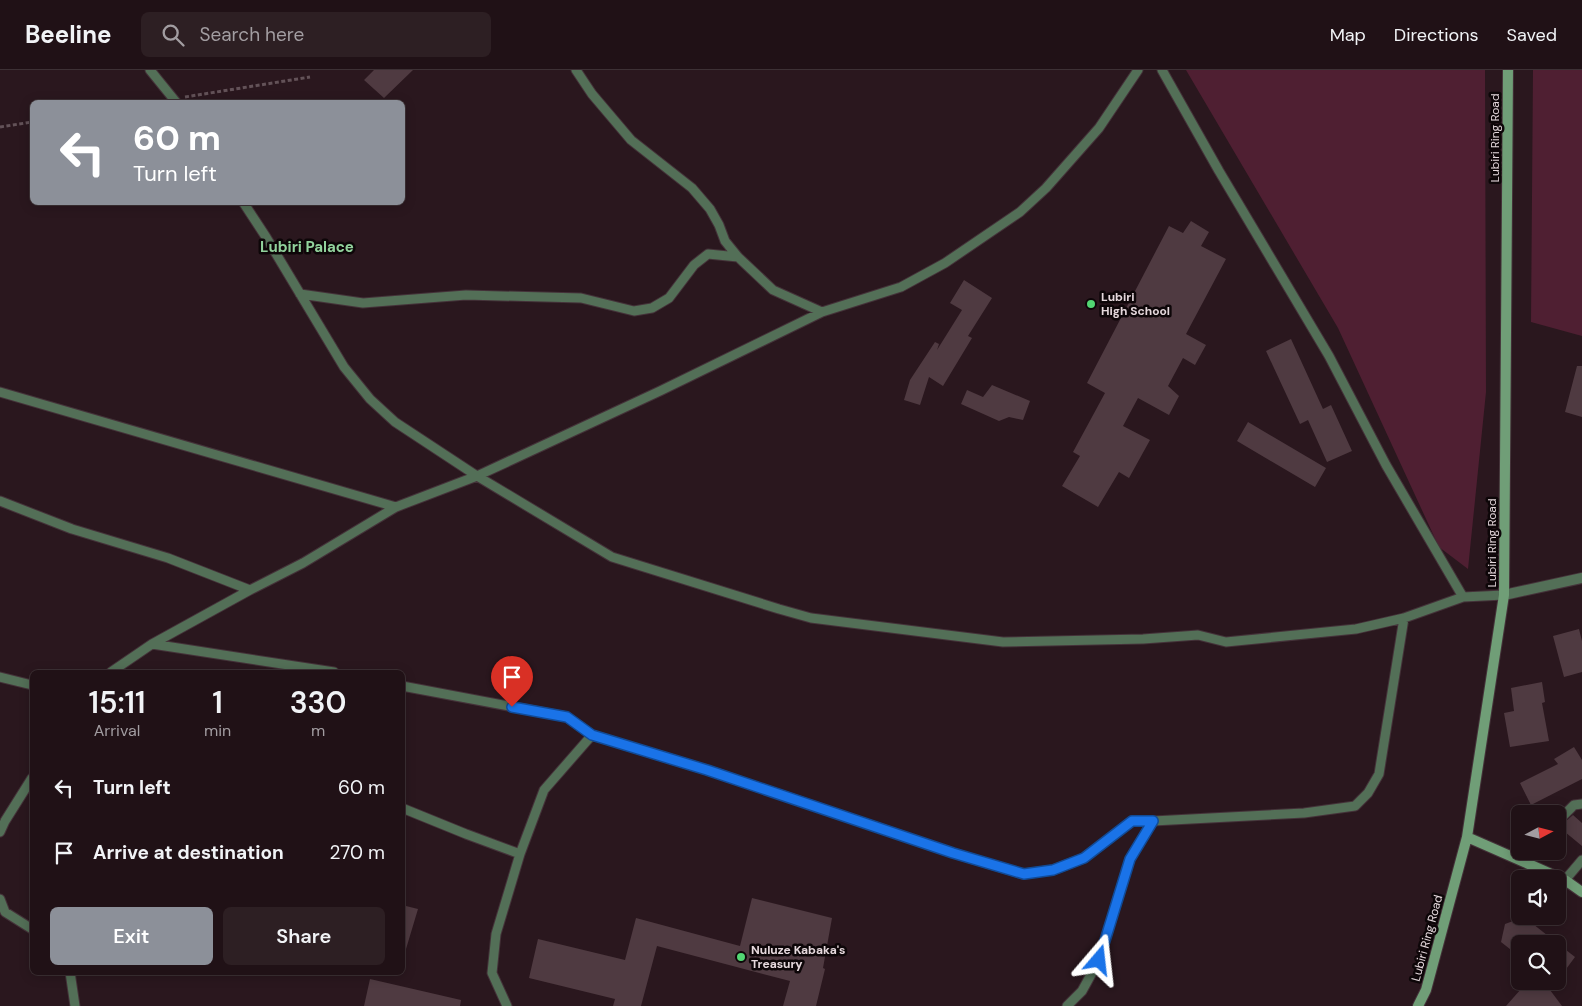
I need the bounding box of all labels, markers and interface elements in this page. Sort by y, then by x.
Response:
search box [141,12,491,57]
text: Beeline [25,19,111,50]
icon: search [159,21,187,49]
text: Search here [199,22,304,47]
text: Map [1330,23,1366,47]
text: Directions [1394,23,1479,47]
text: Saved [1507,23,1557,47]
street label: Lubiri Ring Road [1487,94,1503,182]
text: 60 m [133,115,221,161]
icon: left [50,120,115,185]
text: Turn left [133,159,217,188]
district label: Lubiri Palace [260,237,354,257]
place label: Lubiri High School [1101,289,1170,319]
marker: Lubiri High School [1085,298,1097,310]
street label: Lubiri Ring Road [1484,499,1500,587]
pin [491,656,533,707]
icon: arrive [498,663,526,691]
text: 15:11 [88,683,145,722]
text: 1 [212,683,223,722]
text: 330 [290,683,347,722]
text: Arrival [94,720,140,741]
text: min [204,720,231,741]
text: m [311,720,325,741]
icon: left [50,774,78,802]
text: Turn left [93,775,171,800]
text: 60 m [338,775,385,800]
north arrow [1511,805,1566,860]
map controls [1511,805,1566,990]
icon: arrive [50,839,78,867]
text: Arrive at destination [93,840,284,865]
text: 270 m [330,840,385,865]
button: sound [1511,870,1566,925]
street label: Lubiri Ring Road [1408,893,1446,983]
button: Exit [50,907,213,965]
button: Share [223,907,385,965]
position arrow [1072,933,1124,985]
button: search [1511,935,1566,990]
place label: Nuluze Kabaka's Treasury [751,942,845,972]
marker: Nuluze Kabaka's Treasury [735,951,747,963]

